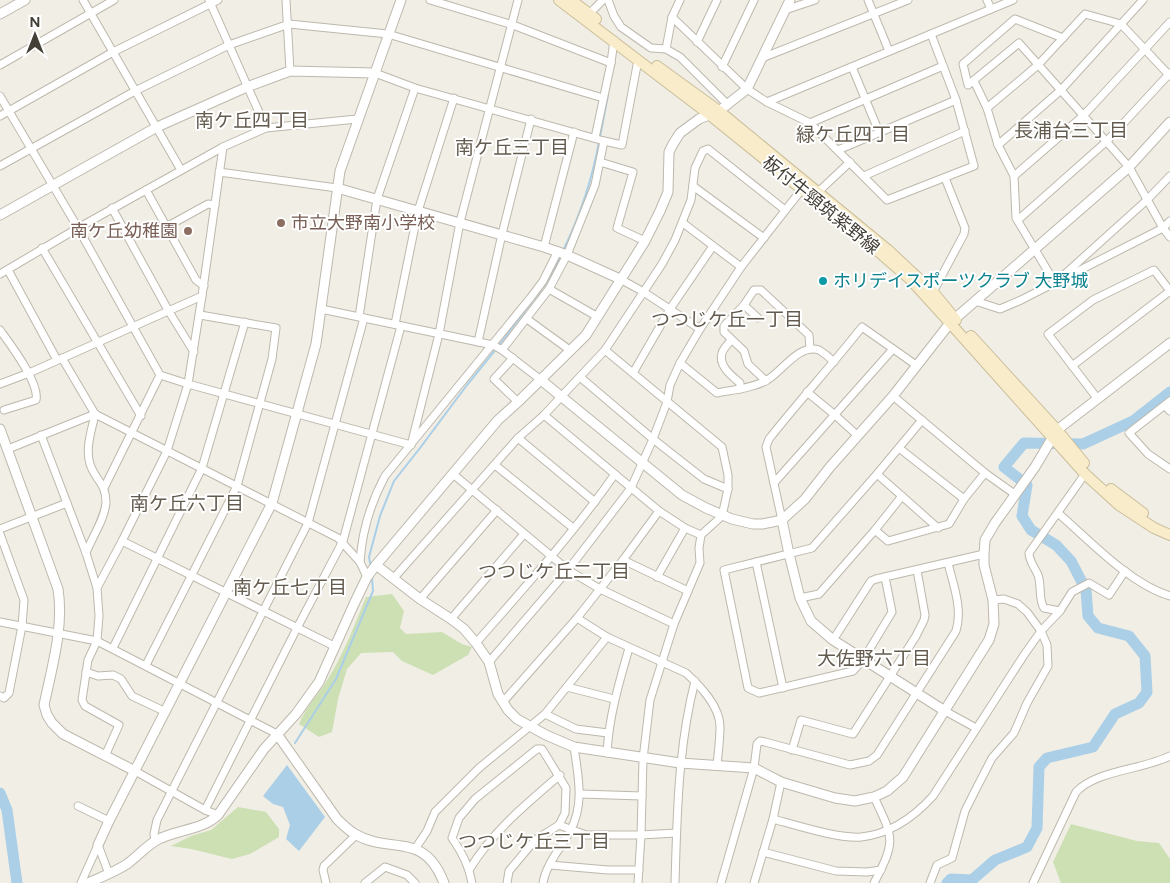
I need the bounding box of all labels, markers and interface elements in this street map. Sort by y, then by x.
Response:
north arrow [10,10,60,60]
text: N [30,14,40,31]
district label: 南ケ丘四丁目 [195,109,309,132]
district label: 長浦台三丁目 [1014,119,1128,142]
district label: 緑ケ丘四丁目 [796,123,910,146]
district label: 南ケ丘三丁目 [455,136,569,159]
street label: 板付牛頸筑紫野線 [758,151,884,259]
place label: 市立大野南小学校 [291,212,435,234]
marker: 市立大野南小学校 [275,217,287,229]
place label: 南ケ丘幼稚園 [70,220,178,242]
marker: 南ケ丘幼稚園 [182,225,194,237]
place label: ホリデイスポーツクラブ 大野城 [833,270,1089,292]
marker: ホリデイスポーツクラブ 大野城 [817,275,829,287]
district label: つつじケ丘一丁目 [651,308,803,331]
district label: 南ケ丘六丁目 [130,492,244,515]
district label: つつじケ丘二丁目 [478,560,630,583]
district label: 南ケ丘七丁目 [233,576,347,599]
district label: 大佐野六丁目 [817,647,931,670]
district label: つつじケ丘三丁目 [458,830,610,853]

